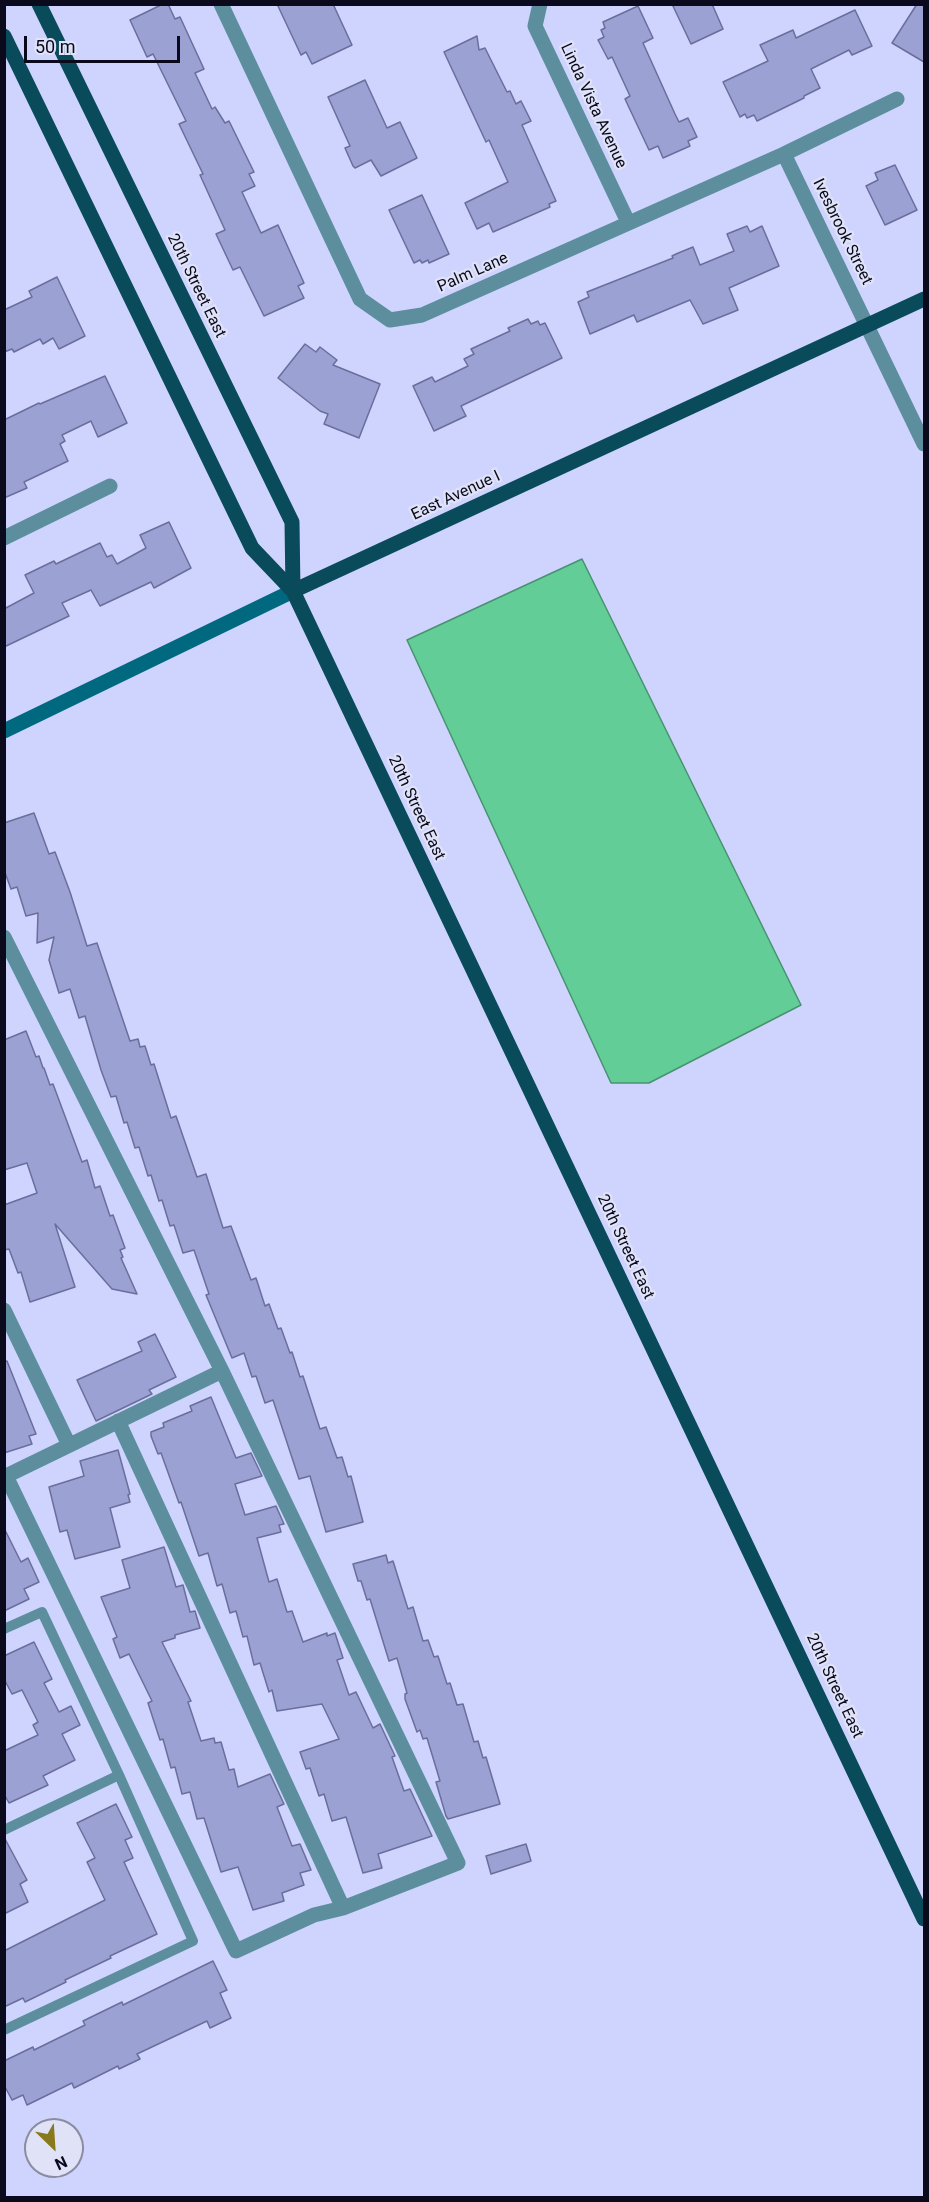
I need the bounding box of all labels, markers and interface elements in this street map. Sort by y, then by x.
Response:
scale bar [27,24,183,62]
text: 50 m [35,36,75,57]
street label: Linda Vista Avenue [556,40,630,172]
street label: Ivesbrook Street [808,176,876,288]
street label: 20th Street East [163,231,229,341]
street label: Palm Lane [435,249,511,297]
street label: East Avenue I [408,467,504,525]
street label: 20th Street East [383,753,449,863]
street label: 20th Street East [592,1192,658,1302]
street label: 20th Street East [801,1631,867,1741]
north arrow [24,2118,84,2178]
text: N [52,2152,70,2174]

